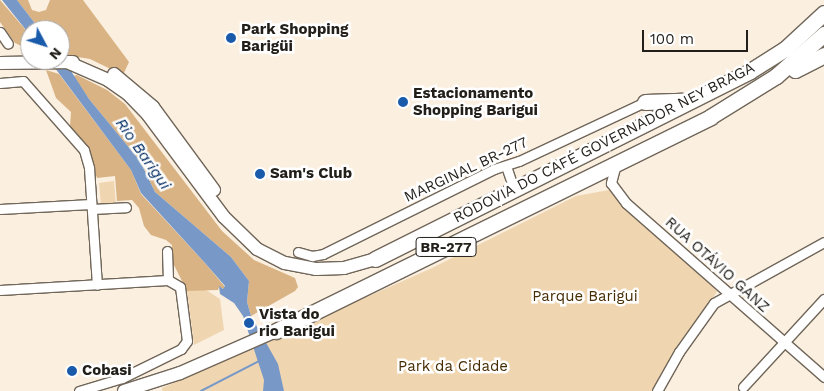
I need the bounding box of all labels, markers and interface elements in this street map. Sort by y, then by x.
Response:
north arrow [20,20,70,70]
place label: Park Shopping Barigüi [241,20,349,55]
scale bar [644,20,750,52]
text: 100 m [650,30,694,48]
marker: Park Shopping Barigüi [225,32,237,44]
text: N [46,45,65,63]
street label: RODOVIA DO CAFÉ GOVERNADOR NEY BRAGA [450,59,758,227]
place label: Estacionamento Shopping Barigui [413,84,538,119]
marker: Estacionamento Shopping Barigui [397,96,409,108]
water label: Rio Barigui [111,114,175,194]
street label: MARGINAL BR-277 [401,133,531,207]
place label: Sam's Club [270,165,352,183]
marker: Sam's Club [254,168,266,180]
street label: RUA OTÁVIO GANZ [661,213,773,317]
road number: BR-277 [415,236,477,258]
park label: Parque Barigui [532,288,638,306]
place label: Vista do rio Barigui [259,305,335,340]
marker: Vista do rio Barigui [243,317,255,329]
park label: Park da Cidade [398,358,508,376]
place label: Cobasi [82,362,132,380]
marker: Cobasi [66,365,78,377]

